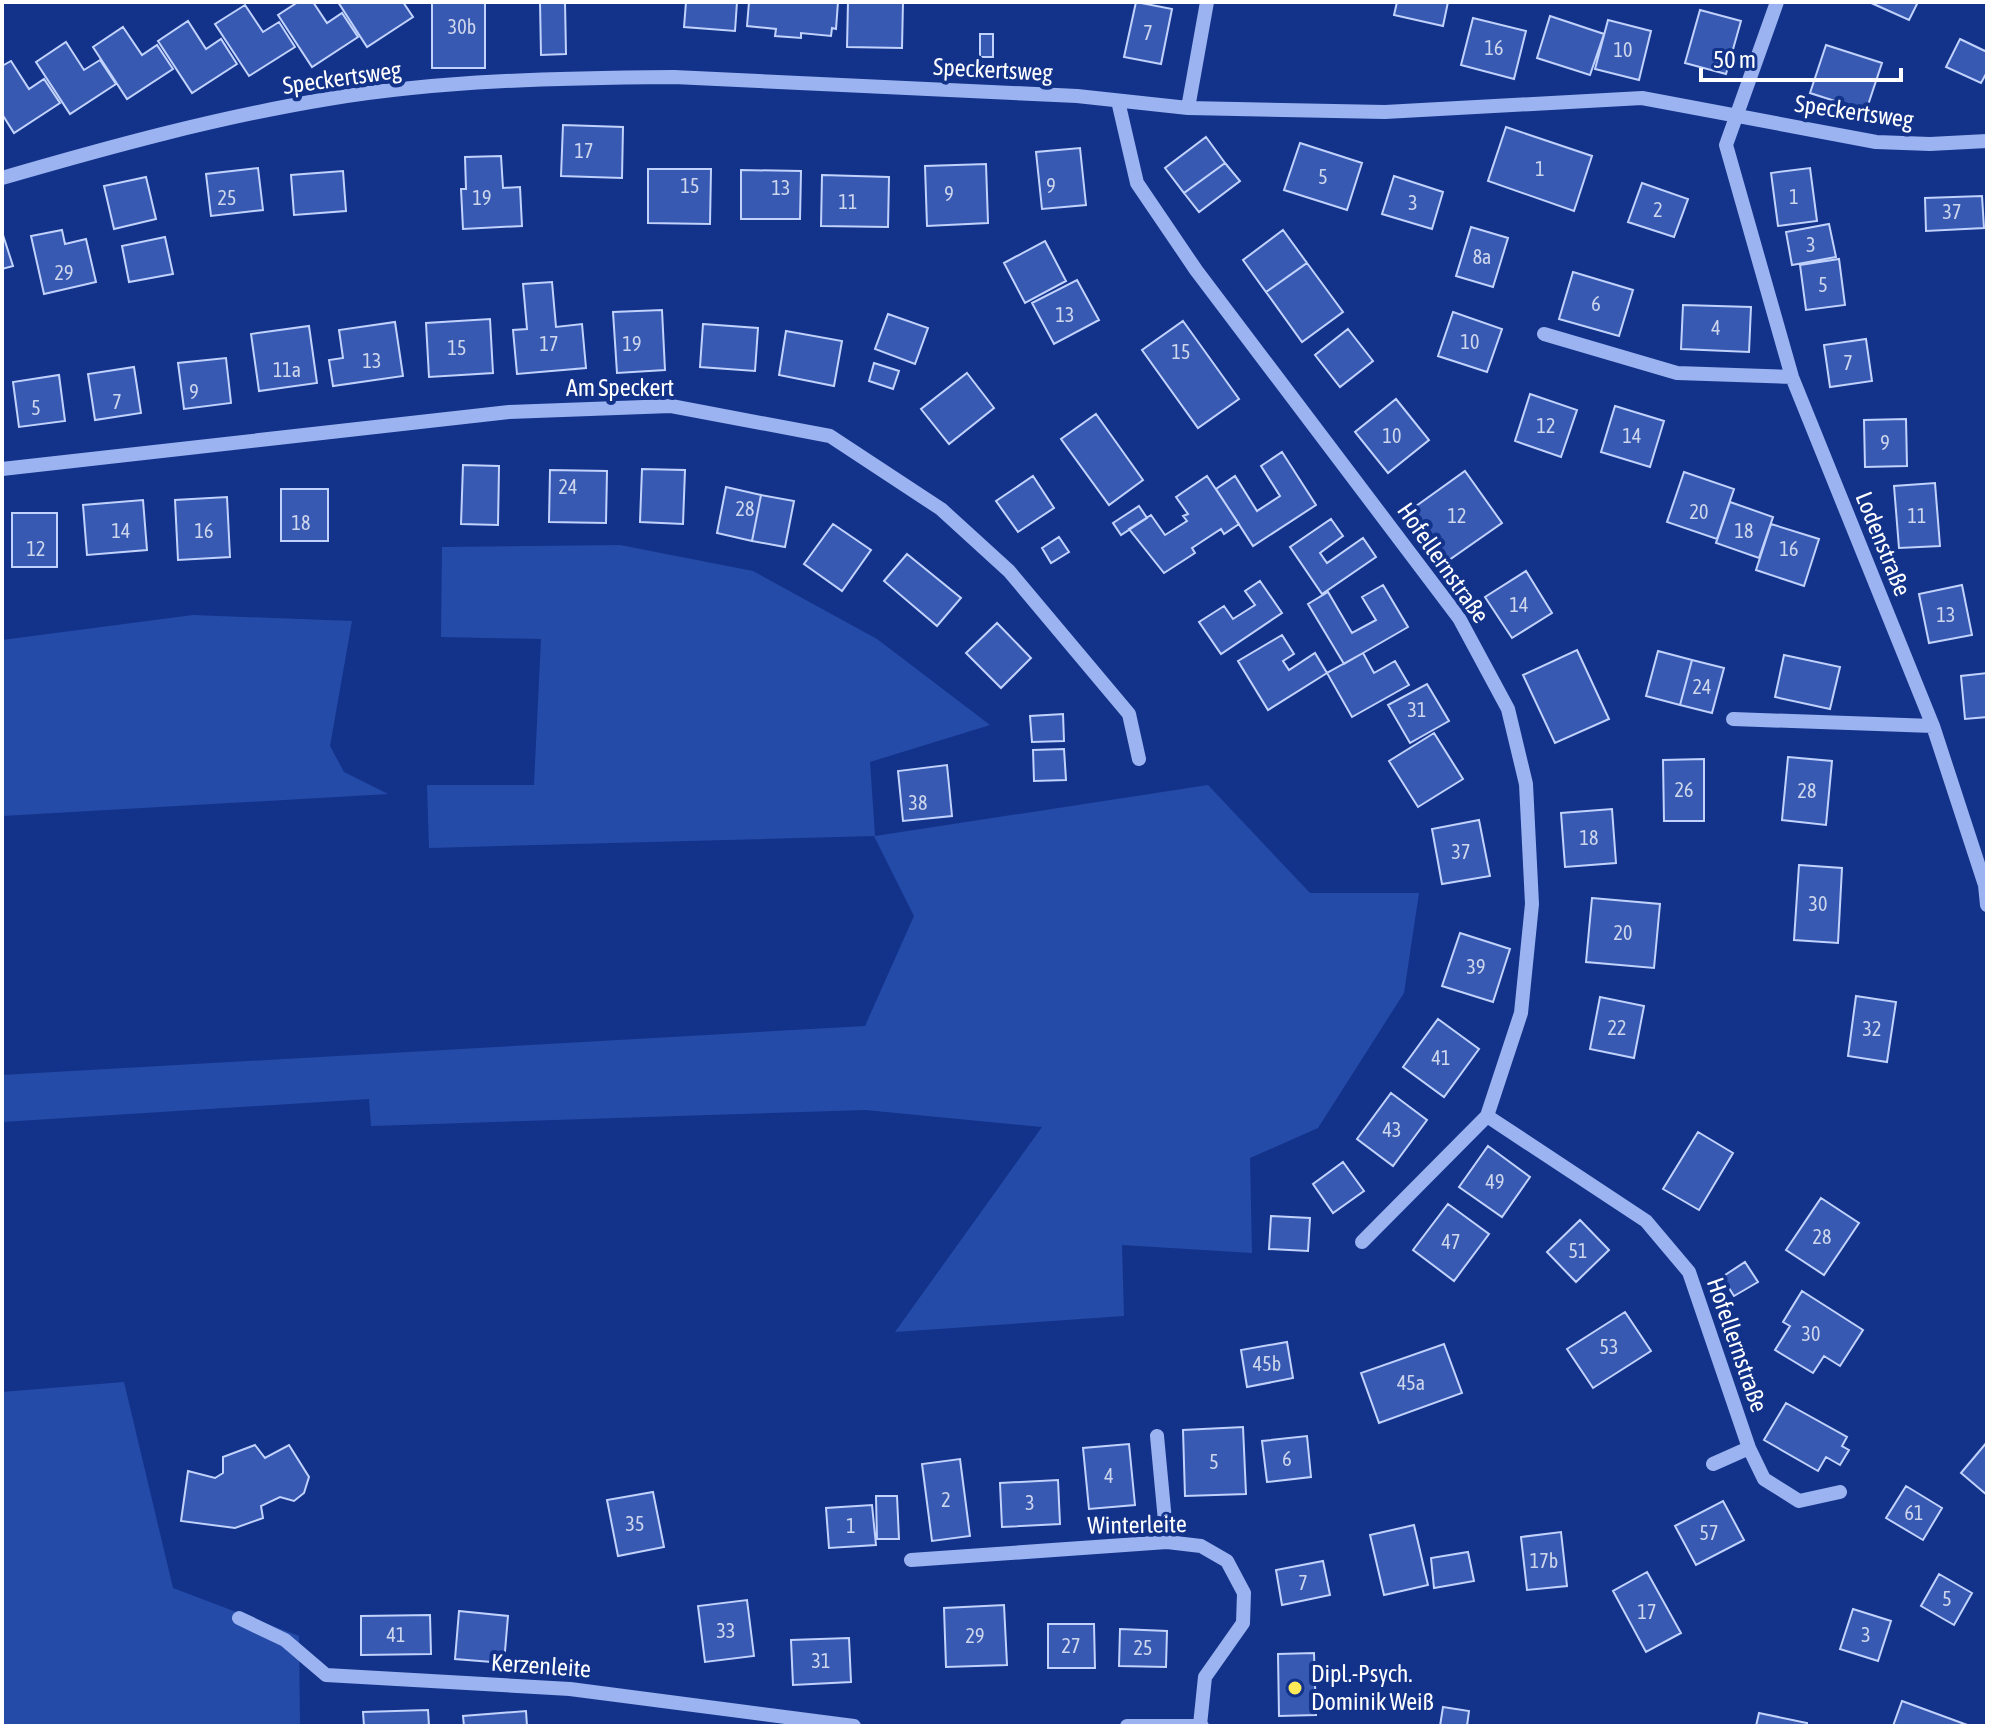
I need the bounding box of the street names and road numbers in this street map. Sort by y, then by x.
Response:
street label: Speckertsweg [933,53,1054,86]
street label: Speckertsweg [281,56,404,99]
street label: Speckertsweg [1793,90,1916,133]
street label: Am Speckert [566,374,674,401]
street label: Lodenstraße [1850,488,1917,600]
street label: Hofellernstraße [1392,498,1495,628]
street label: Hofellernstraße [1702,1274,1773,1415]
street label: Winterleite [1087,1510,1187,1539]
street label: Kerzenleite [490,1649,592,1682]

